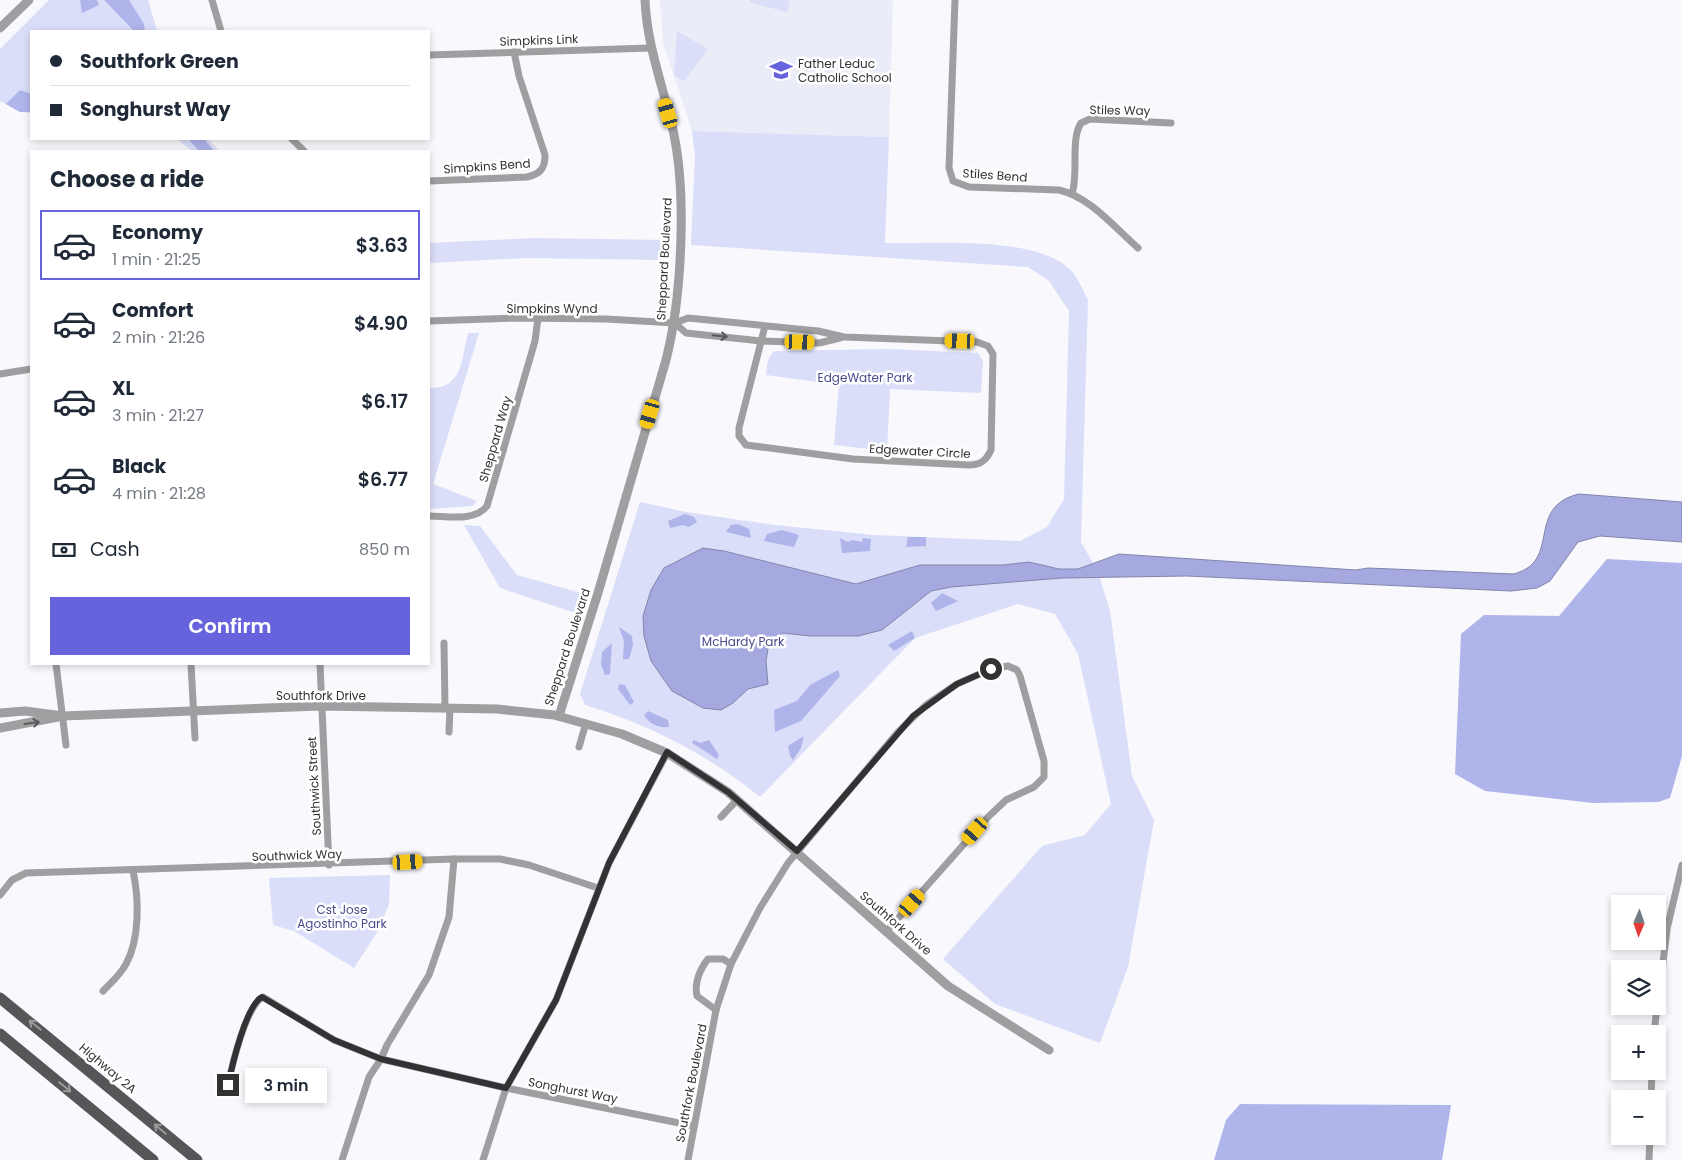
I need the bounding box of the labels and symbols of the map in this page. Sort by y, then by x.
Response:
street label: Simpkins Link [499,30,579,50]
place label: Father Leduc Catholic School [798,55,892,86]
school or university icon: Father Leduc Catholic School [768,57,794,83]
car [656,97,679,129]
street label: Stiles Way [1089,101,1151,119]
street label: Simpkins Bend [443,154,531,178]
street label: Stiles Bend [962,164,1028,186]
street label: Sheppard Boulevard [652,197,676,321]
street label: Simpkins Wynd [506,300,598,317]
one-way arrow [711,331,727,341]
car [944,333,975,349]
car [784,334,815,350]
park label: EdgeWater Park [818,369,913,386]
street label: Sheppard Way [475,394,515,484]
car [638,398,661,430]
street label: Edgewater Circle [869,440,971,462]
street label: Sheppard Boulevard [540,586,594,708]
park label: McHardy Park [702,633,785,650]
route start [980,658,1002,680]
street label: Southfork Drive [276,687,366,704]
one-way arrow [23,718,39,728]
street label: Southwick Street [303,736,325,836]
car [959,815,990,847]
street label: Southwick Way [251,845,343,865]
car [392,854,423,870]
street label: Southfork Drive [856,887,936,959]
car [896,887,927,919]
north arrow [1611,895,1666,950]
park label: Cst Jose Agostinho Park [297,901,388,932]
one-way arrow [28,1020,41,1031]
street label: Southfork Boulevard [671,1022,711,1144]
street label: Highway 2A [76,1039,140,1097]
callout: 3 min [246,1068,328,1102]
street label: Songhurst Way [527,1073,619,1107]
route end [217,1074,239,1096]
one-way arrow [58,1082,71,1093]
one-way arrow [154,1123,167,1134]

